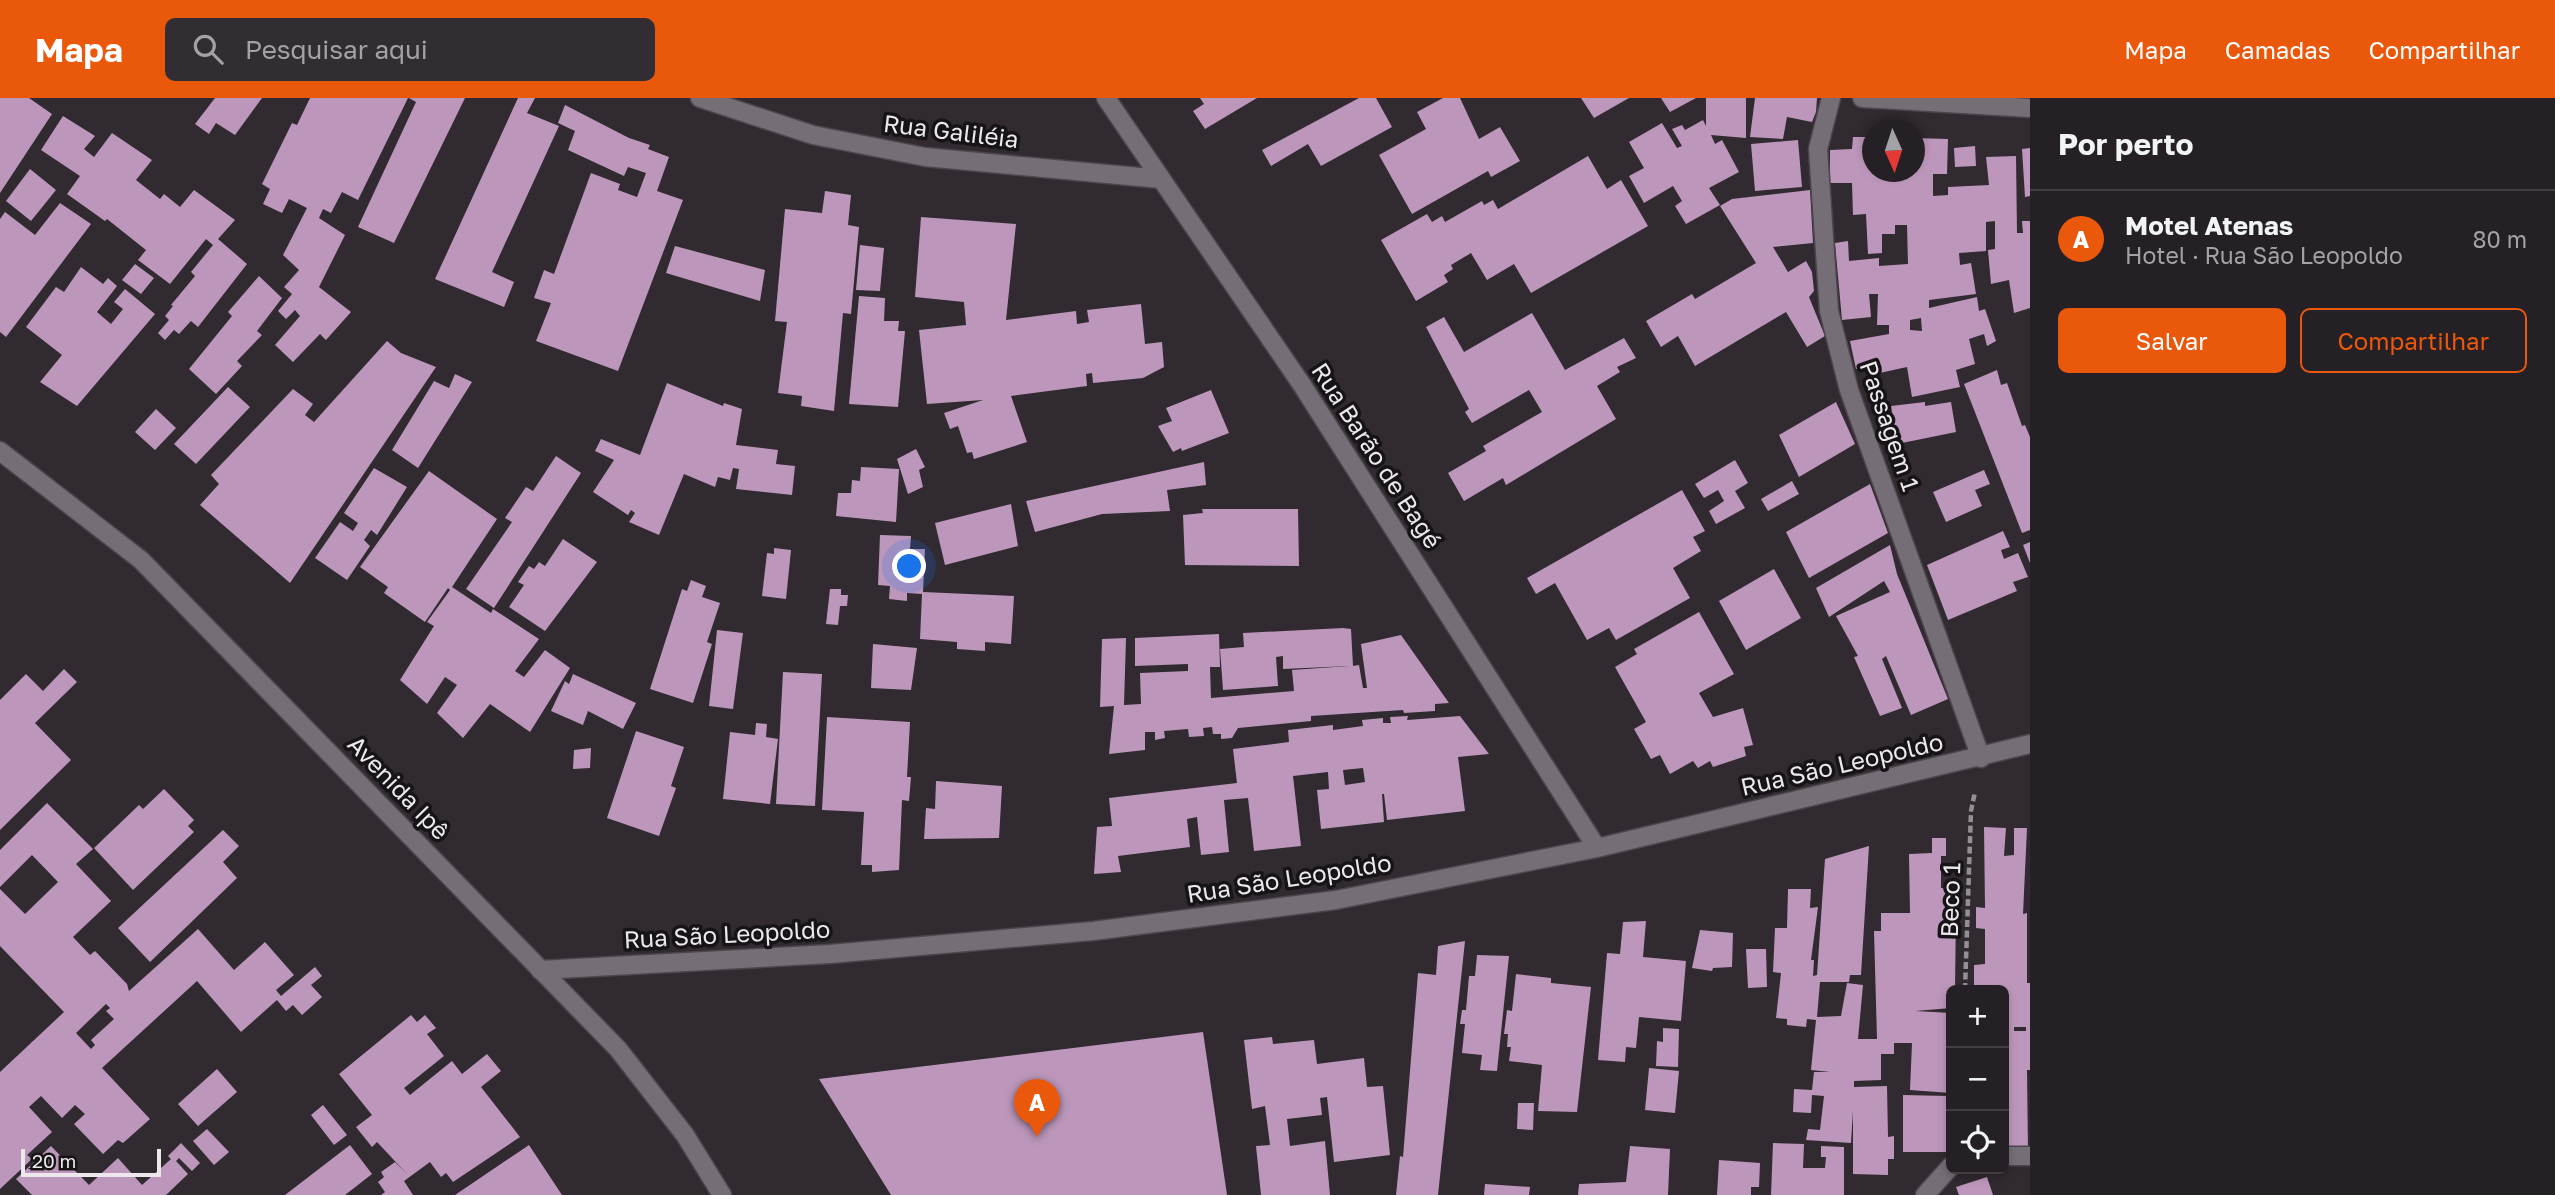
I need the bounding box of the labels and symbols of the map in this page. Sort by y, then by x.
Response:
street label: Rua Galiléia [882,108,1020,153]
north arrow [1862,119,1925,182]
street label: Rua Barão de Bagé [1306,357,1448,554]
street label: Passagem 1 [1855,357,1926,494]
your location [892,549,926,583]
street label: Rua São Leopoldo [1738,726,1946,801]
street label: Avenida Ipê [342,729,456,845]
street label: Rua São Leopoldo [1184,847,1393,908]
street label: Beco 1 [1934,862,1965,938]
street label: Rua São Leopoldo [623,914,831,953]
pin: A [1014,1079,1060,1137]
scale bar [21,1146,161,1178]

